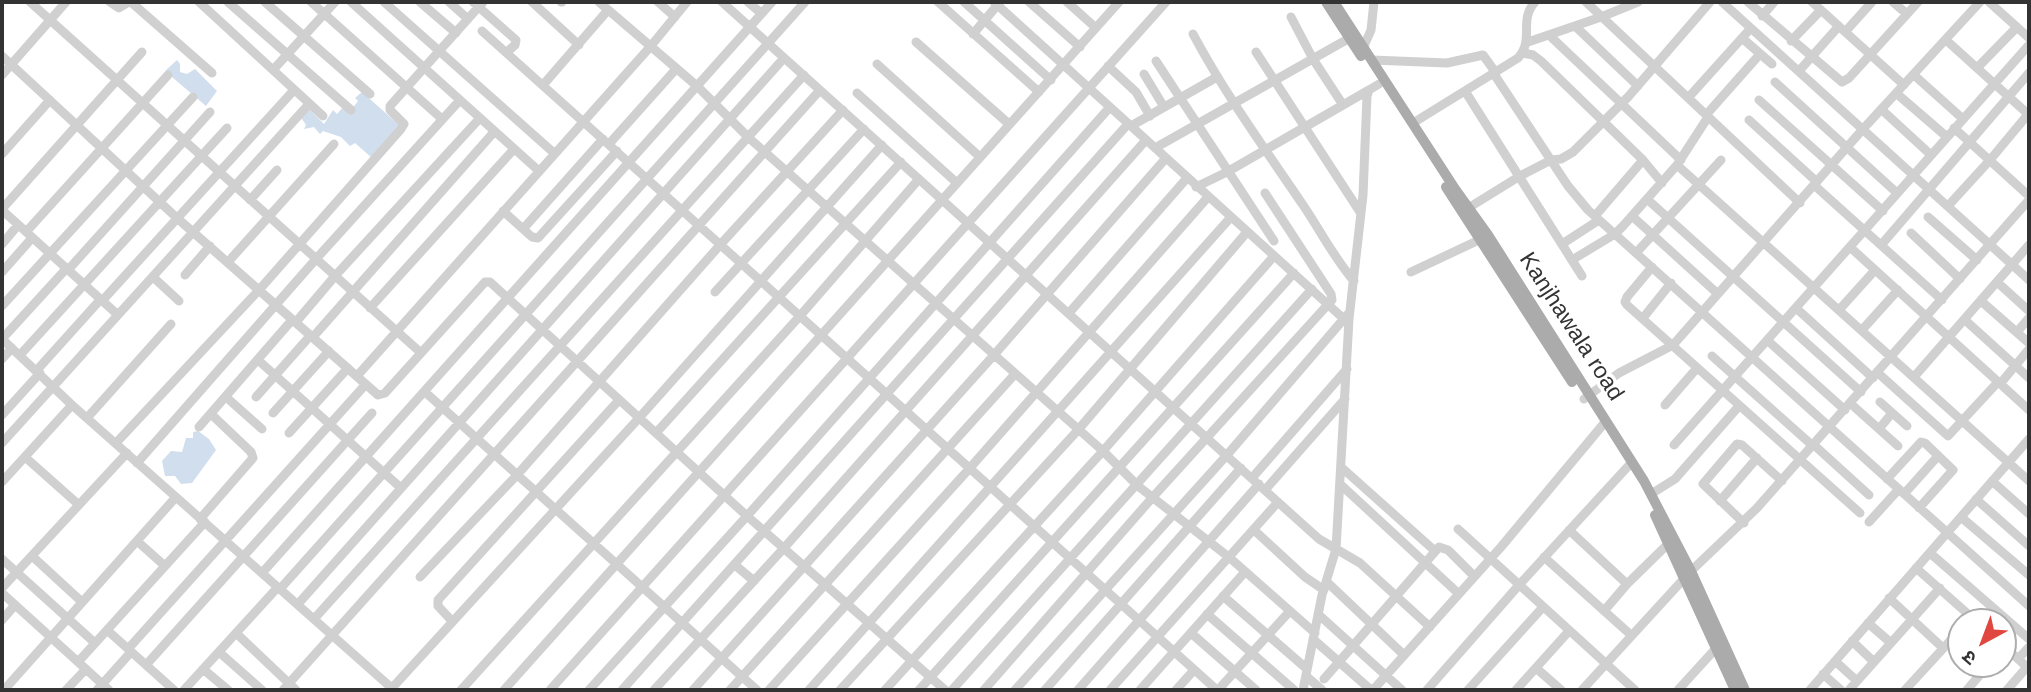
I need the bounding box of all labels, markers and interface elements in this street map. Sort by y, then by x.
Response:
street label: Kanjhawala road [1513,248,1629,406]
north arrow [1947,608,2017,678]
text: उ [1958,646,1980,669]

